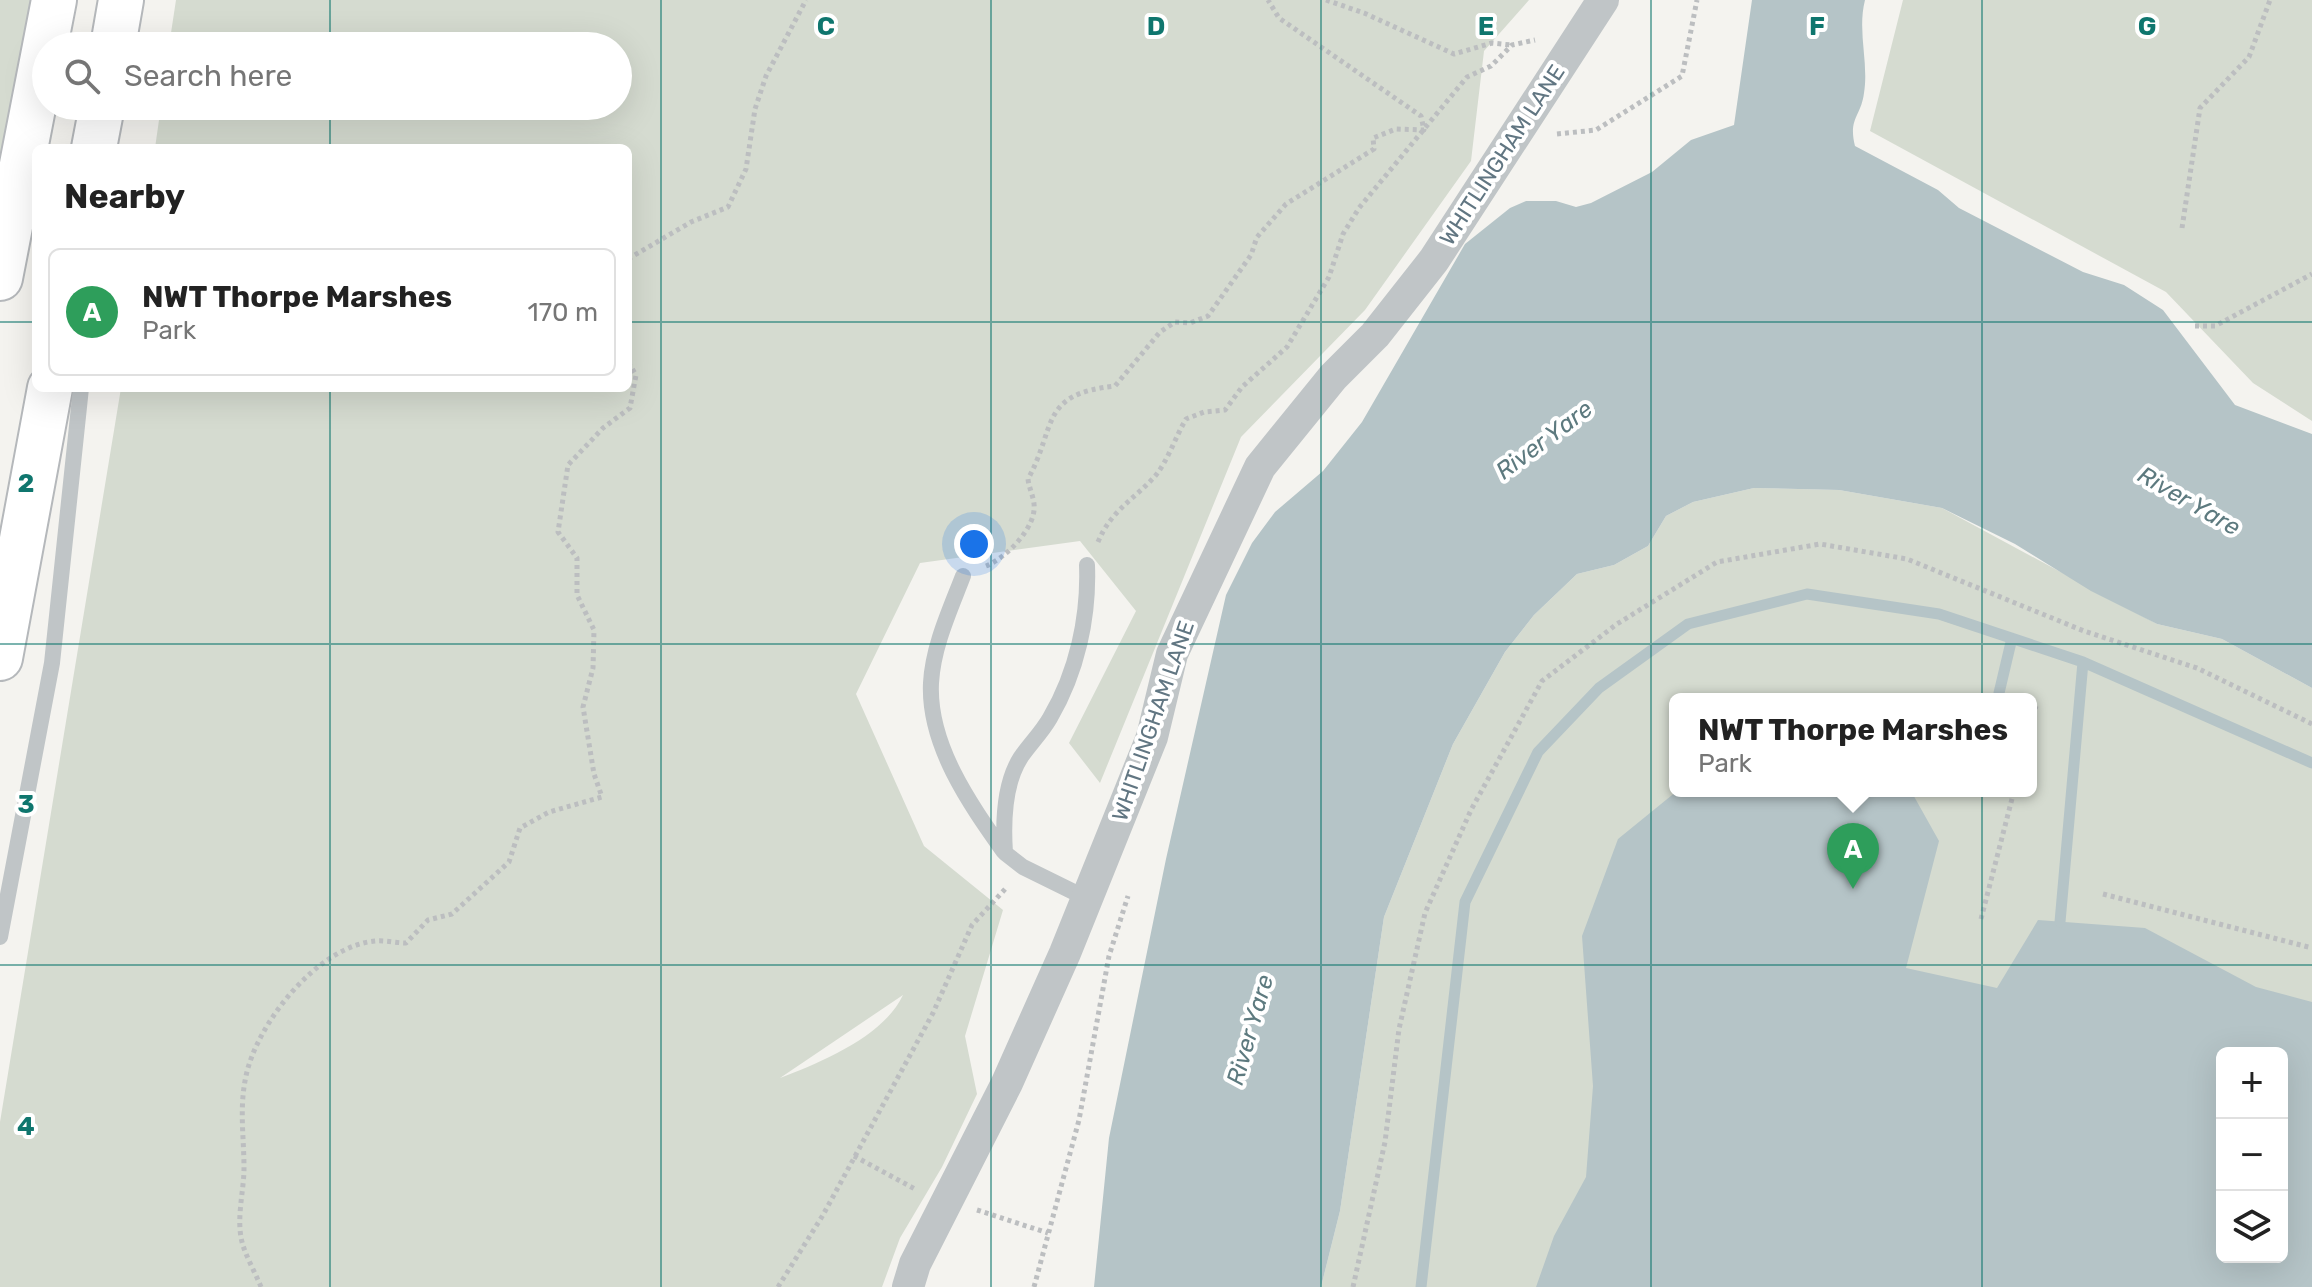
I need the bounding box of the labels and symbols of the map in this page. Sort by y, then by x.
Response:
text: C [817,11,835,42]
text: D [1147,11,1165,42]
text: E [1478,11,1494,42]
text: F [1809,11,1825,42]
text: G [2138,11,2156,42]
street label: WHITLINGHAM LANE [1434,60,1570,250]
water label: River Yare [1490,395,1598,485]
water label: River Yare [2133,460,2245,542]
text: 2 [18,468,34,499]
your location [954,524,994,564]
street label: WHITLINGHAM LANE [1106,617,1200,825]
text: 3 [17,789,35,820]
pin: A [1827,823,1879,889]
water label: River Yare [1221,972,1279,1088]
text: 4 [17,1111,35,1142]

